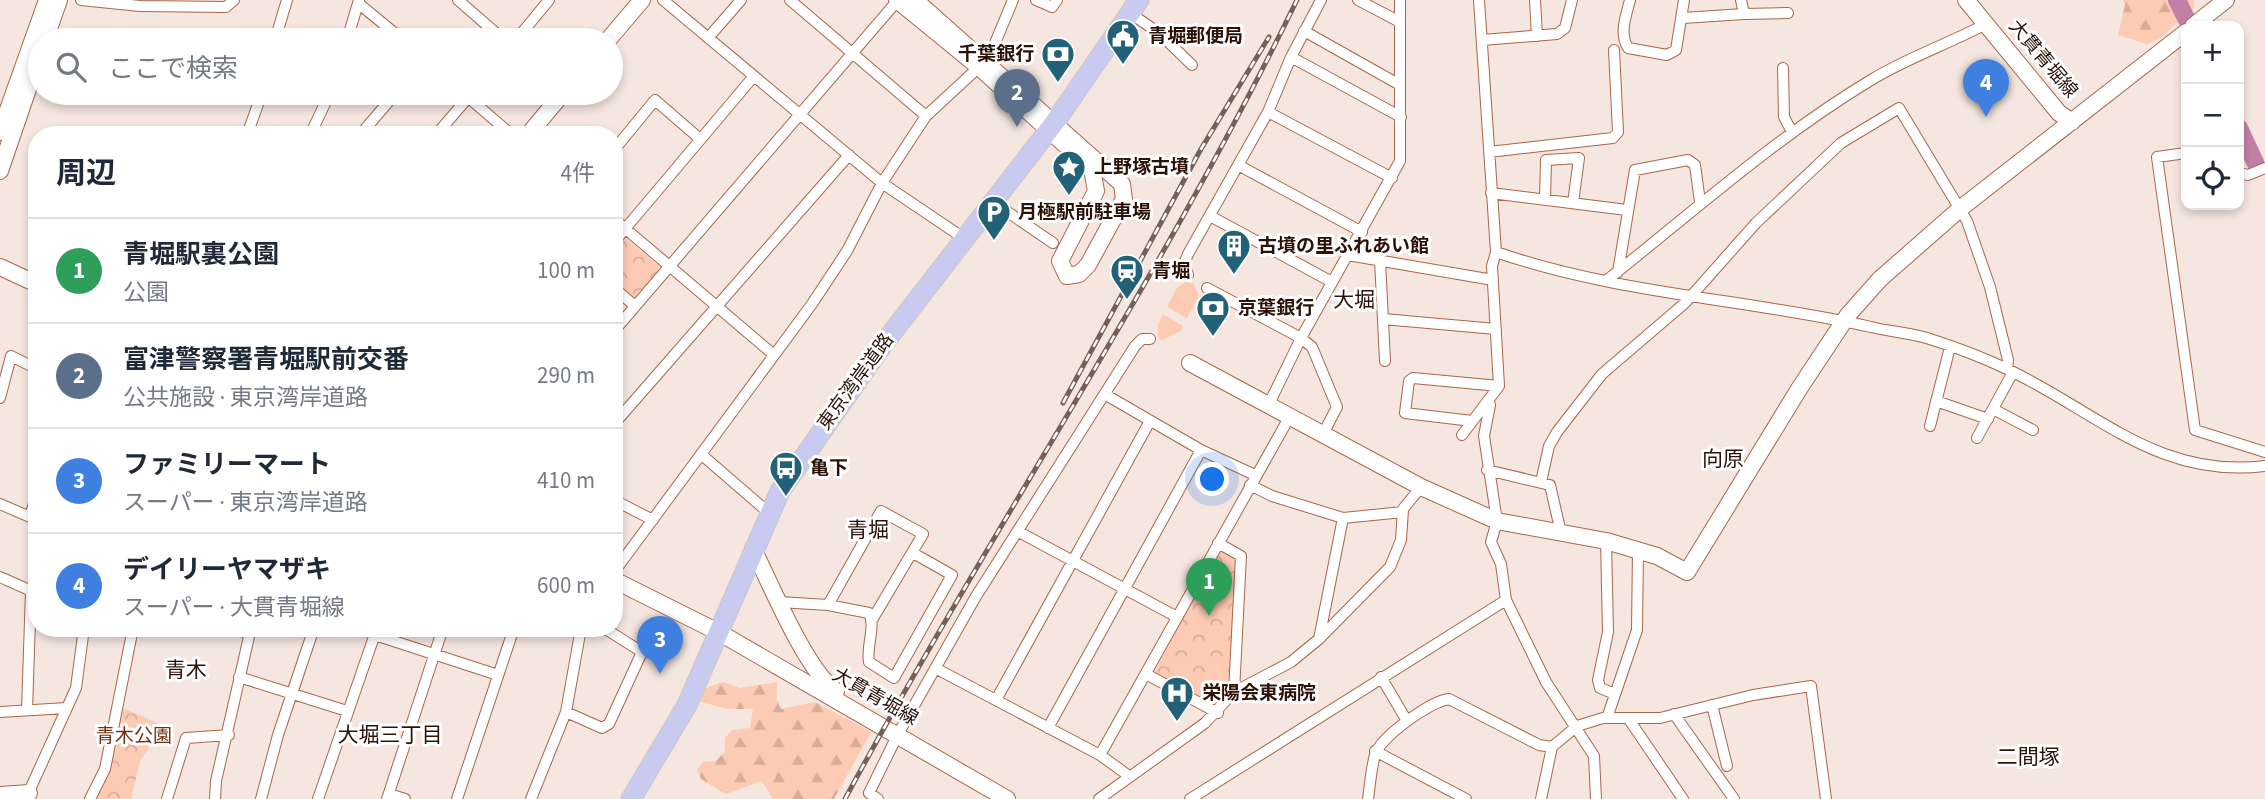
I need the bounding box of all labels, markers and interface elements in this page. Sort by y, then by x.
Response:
street label: 大貫青堀線 [2002,14,2084,104]
public building icon: 青堀郵便局 [1104,17,1142,66]
map controls [2181,21,2244,210]
button: + [2181,21,2244,84]
place label: 青堀郵便局 [1148,23,1243,50]
search box [28,28,623,105]
bank icon: 千葉銀行 [1039,35,1077,84]
place label: 千葉銀行 [958,41,1034,68]
icon: search [52,48,90,86]
text: ここで検索 [108,50,238,87]
pin: 4 [1963,59,2009,117]
pin: 2 [994,69,1040,127]
button: − [2181,84,2244,147]
button: locate [2181,147,2244,210]
place icon: 上野塚古墳 [1050,148,1088,197]
text: 周辺 [56,152,116,195]
place label: 上野塚古墳 [1094,154,1189,181]
text: 4件 [561,157,595,190]
parking icon: 月極駅前駐車場 [975,193,1013,242]
place label: 月極駅前駐車場 [1018,199,1151,226]
building icon: 古墳の里ふれあい館 [1215,227,1253,276]
place label: 古墳の里ふれあい館 [1258,233,1429,260]
text: 青堀駅裏公園 [123,236,279,273]
station icon: 青堀 [1108,252,1146,301]
text: 1 [73,254,85,287]
text: 100 m [537,254,595,287]
place label: 青堀 [1152,258,1190,285]
text: 公園 [123,276,169,309]
district label: 大堀 [1333,285,1375,315]
bank icon: 京葉銀行 [1194,289,1232,338]
place label: 京葉銀行 [1238,295,1314,322]
street label: 東京湾岸道路 [812,328,900,436]
text: 富津警察署青堀駅前交番 [123,341,409,378]
text: 2 [73,359,85,392]
text: 290 m [537,359,595,392]
text: 公共施設 · 東京湾岸道路 [123,381,368,414]
district label: 向原 [1702,444,1744,474]
text: ファミリーマート [123,446,331,483]
bus stop icon: 亀下 [767,449,805,498]
place label: 亀下 [810,455,848,482]
your location [1195,462,1229,496]
text: 3 [73,464,85,497]
text: 410 m [537,464,595,497]
text: スーパー · 東京湾岸道路 [123,486,368,519]
district label: 青堀 [847,515,889,545]
text: デイリーヤマザキ [123,551,331,588]
pin: 1 [1186,558,1232,616]
text: 4 [73,569,85,602]
text: 600 m [537,569,595,602]
text: スーパー · 大貫青堀線 [123,591,345,624]
pin: 3 [637,616,683,674]
district label: 青木 [165,655,207,685]
street label: 大貫青堀線 [827,662,923,732]
hospital icon: 栄陽会東病院 [1158,674,1196,723]
place label: 栄陽会東病院 [1202,680,1316,707]
district label: 大堀三丁目 [338,720,443,750]
park label: 青木公園 [96,723,172,750]
district label: 二間塚 [1997,742,2060,772]

